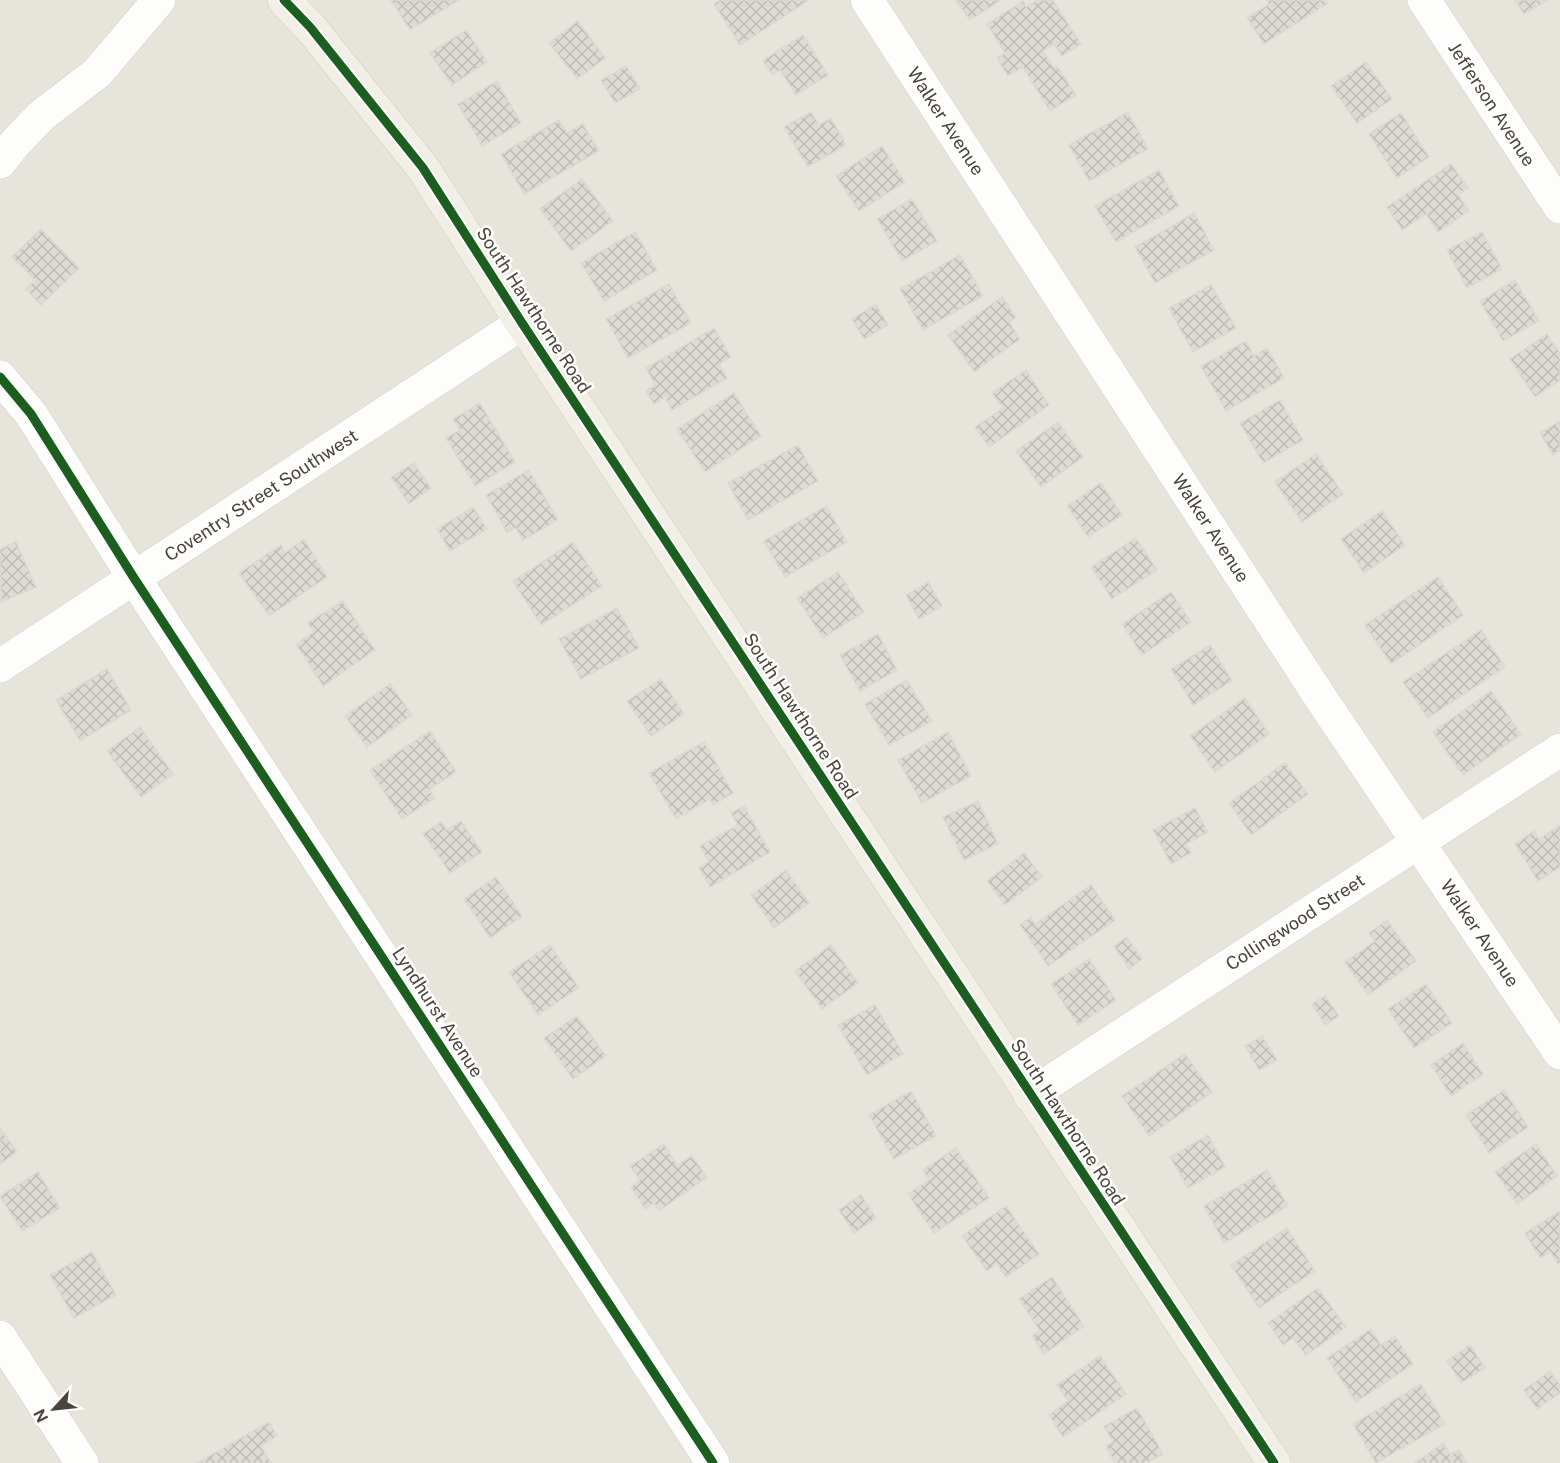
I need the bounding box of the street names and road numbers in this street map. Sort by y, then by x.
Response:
street label: Jefferson Avenue [1444,38,1540,170]
street label: Walker Avenue [903,63,989,179]
street label: South Hawthorne Road [472,223,596,397]
street label: Coventry Street Southwest [160,425,362,565]
street label: Walker Avenue [1168,470,1254,586]
street label: South Hawthorne Road [739,629,863,803]
street label: Collingwood Street [1222,869,1368,975]
street label: Walker Avenue [1436,875,1524,991]
street label: Lyndhurst Avenue [388,943,488,1081]
street label: South Hawthorne Road [1006,1035,1130,1209]

